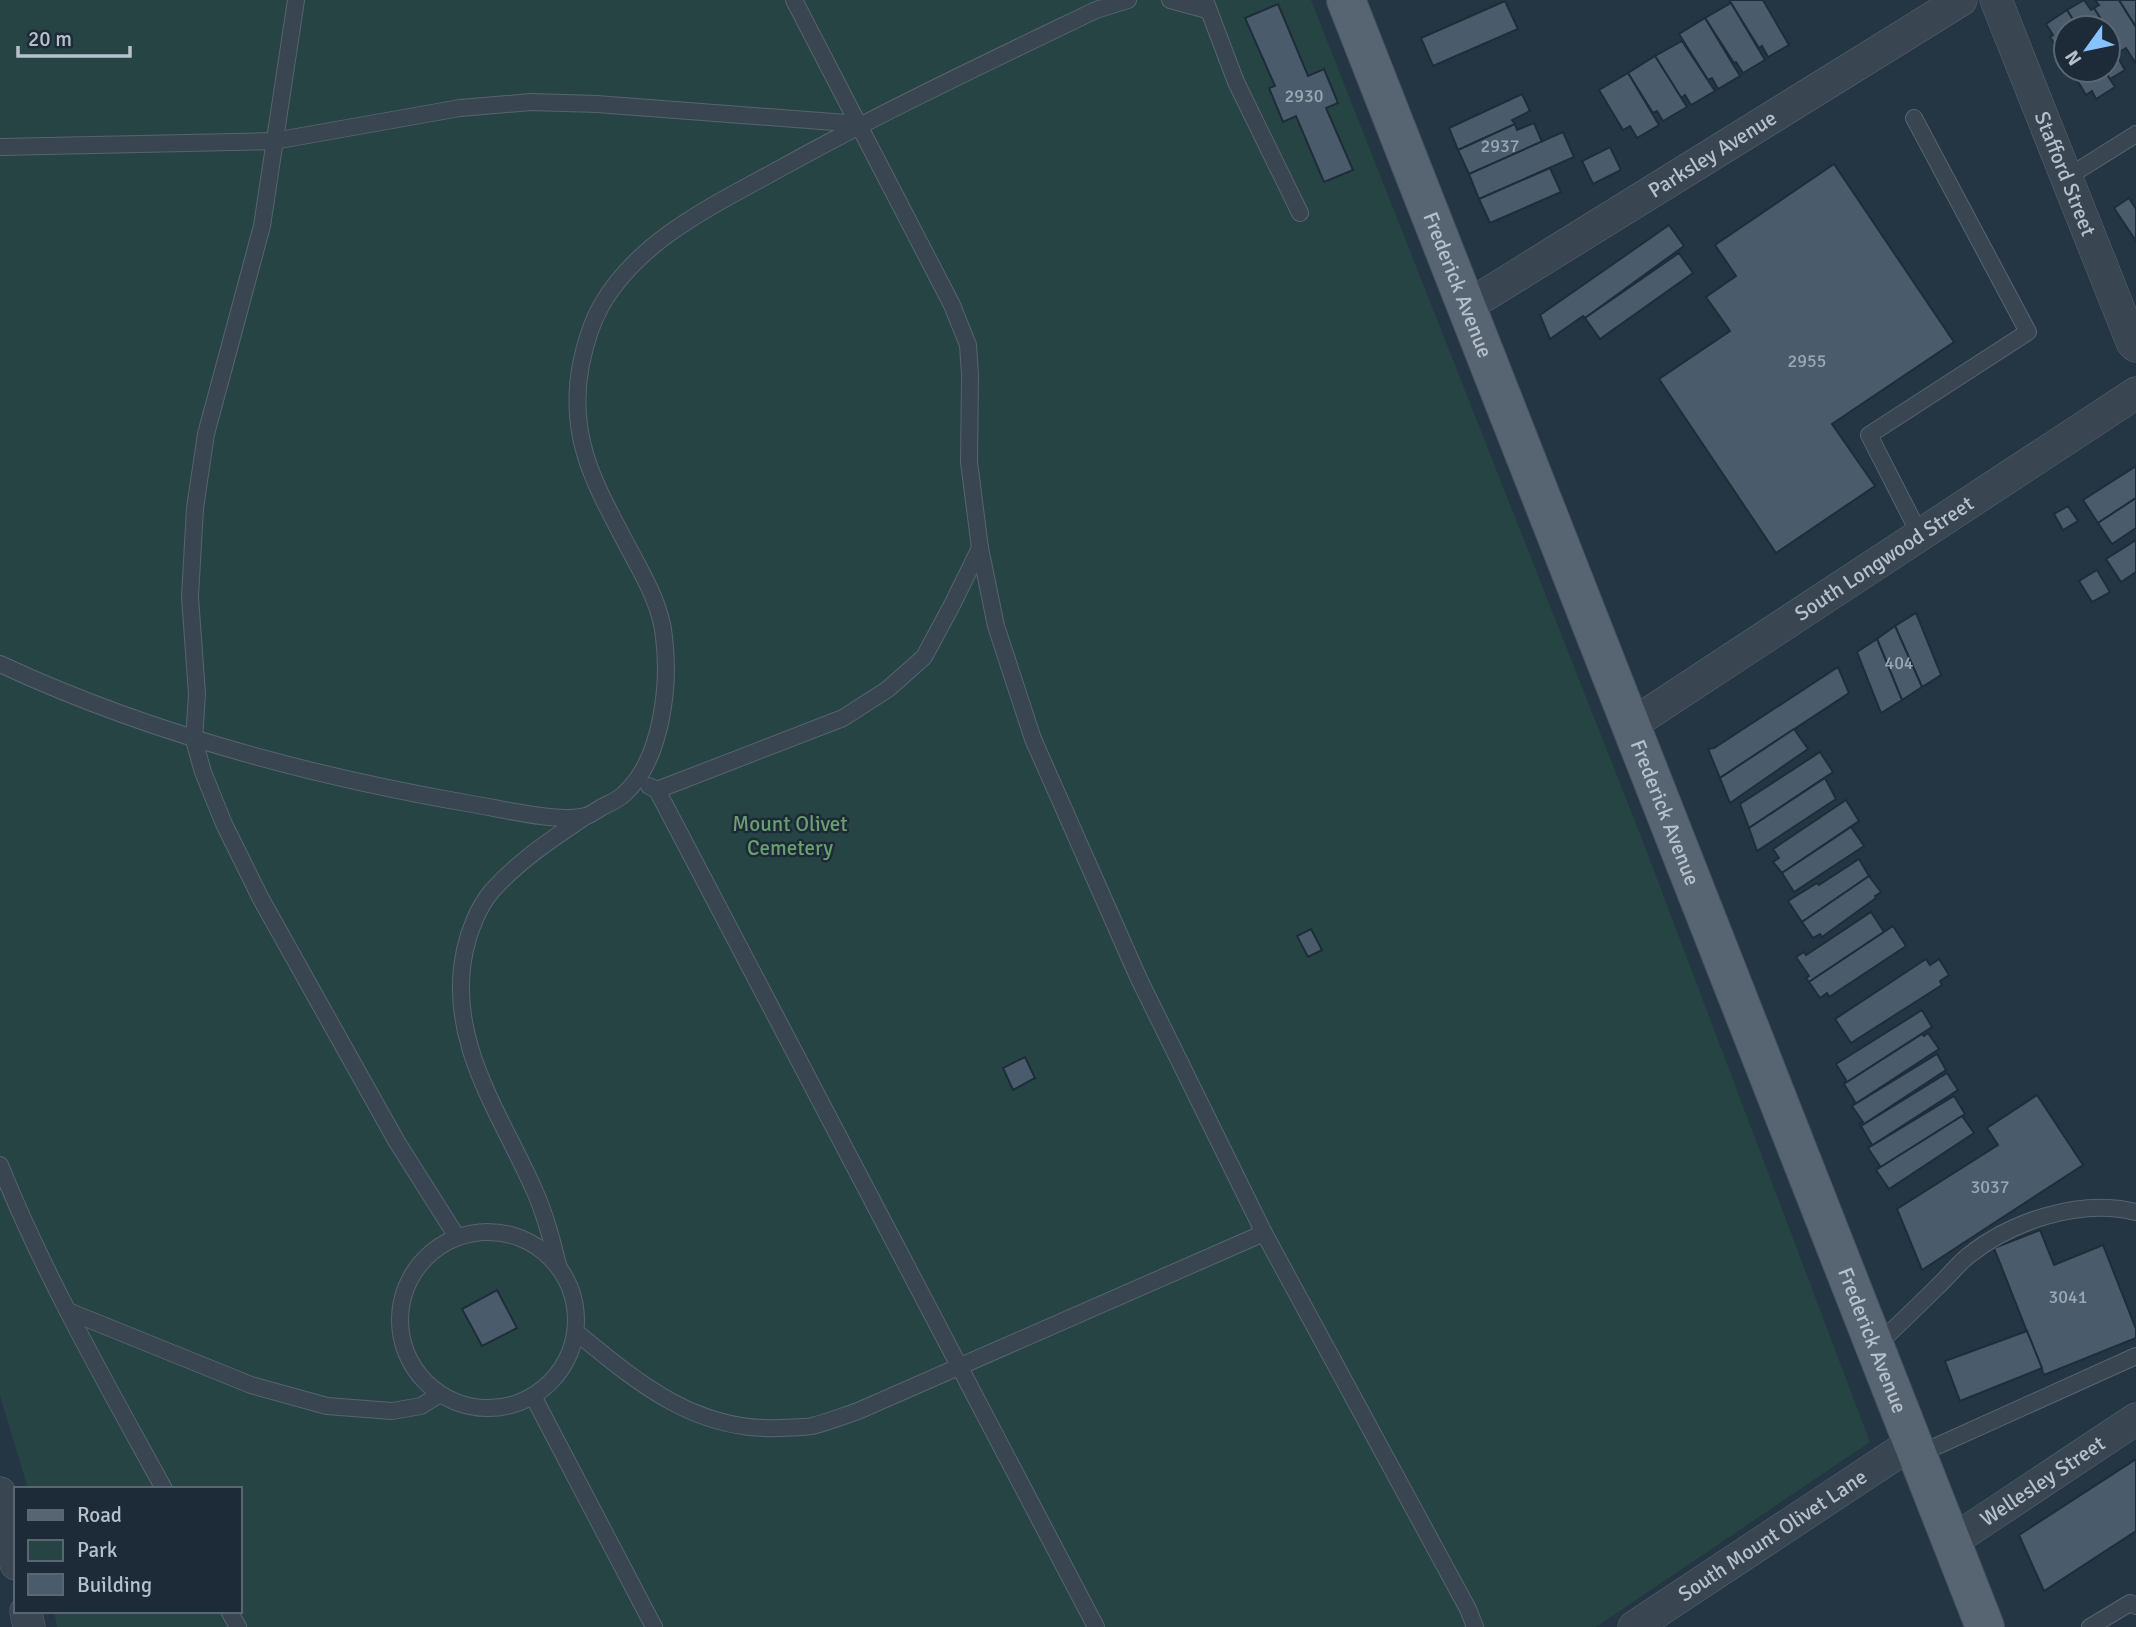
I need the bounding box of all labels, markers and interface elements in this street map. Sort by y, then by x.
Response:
scale bar [18,14,130,58]
north arrow [2052,14,2122,84]
text: 20 m [28,26,72,52]
text: N [2060,46,2087,70]
house number: 2930 [1285,85,1323,107]
street label: Parksley Avenue [1644,105,1781,204]
street label: Stafford Street [2029,108,2102,240]
house number: 2937 [1481,135,1519,157]
street label: Frederick Avenue [1418,208,1498,362]
house number: 2955 [1788,350,1826,372]
street label: South Longwood Street [1790,490,1979,627]
house number: 404 [1884,652,1914,674]
street label: Frederick Avenue [1625,736,1705,889]
park label: Mount Olivet Cemetery [732,811,848,861]
house number: 3037 [1971,1176,2009,1198]
street label: Frederick Avenue [1832,1264,1913,1417]
house number: 3041 [2049,1286,2087,1308]
street label: Wellesley Street [1975,1430,2110,1532]
street label: South Mount Olivet Lane [1673,1464,1872,1607]
legend [14,1487,242,1613]
text: Road [77,1502,122,1528]
text: Park [77,1537,118,1563]
text: Building [77,1572,152,1598]

